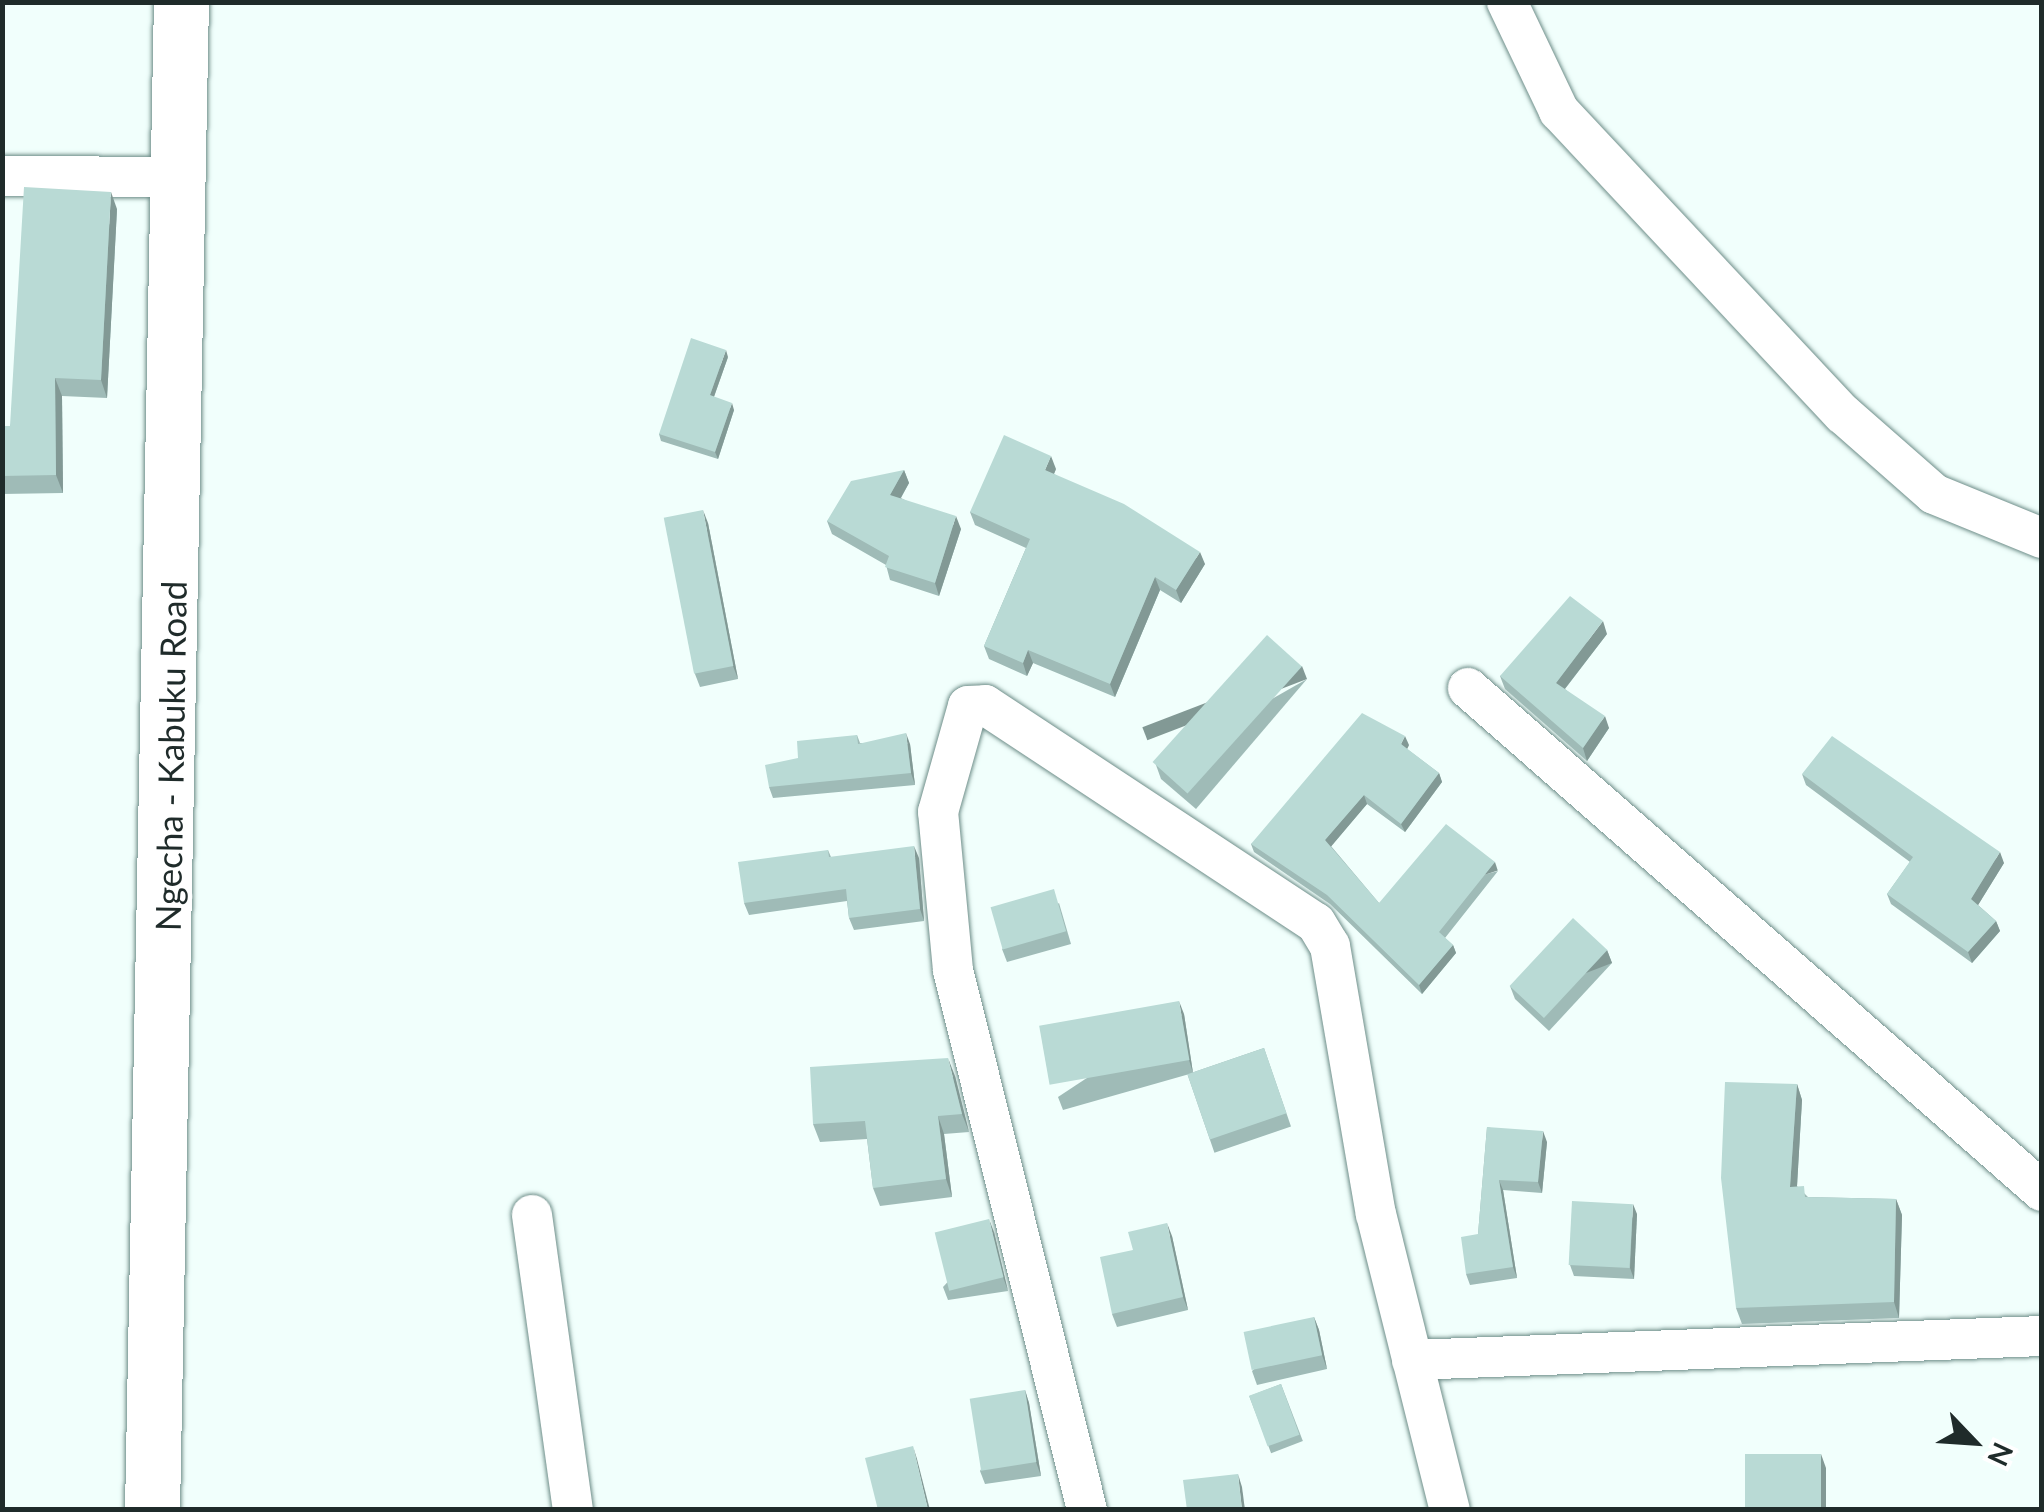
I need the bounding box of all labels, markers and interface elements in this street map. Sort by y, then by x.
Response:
street label: Ngecha - Kabuku Road [146,580,194,932]
north arrow [1924,1392,2024,1492]
text: N [1981,1438,2021,1472]

